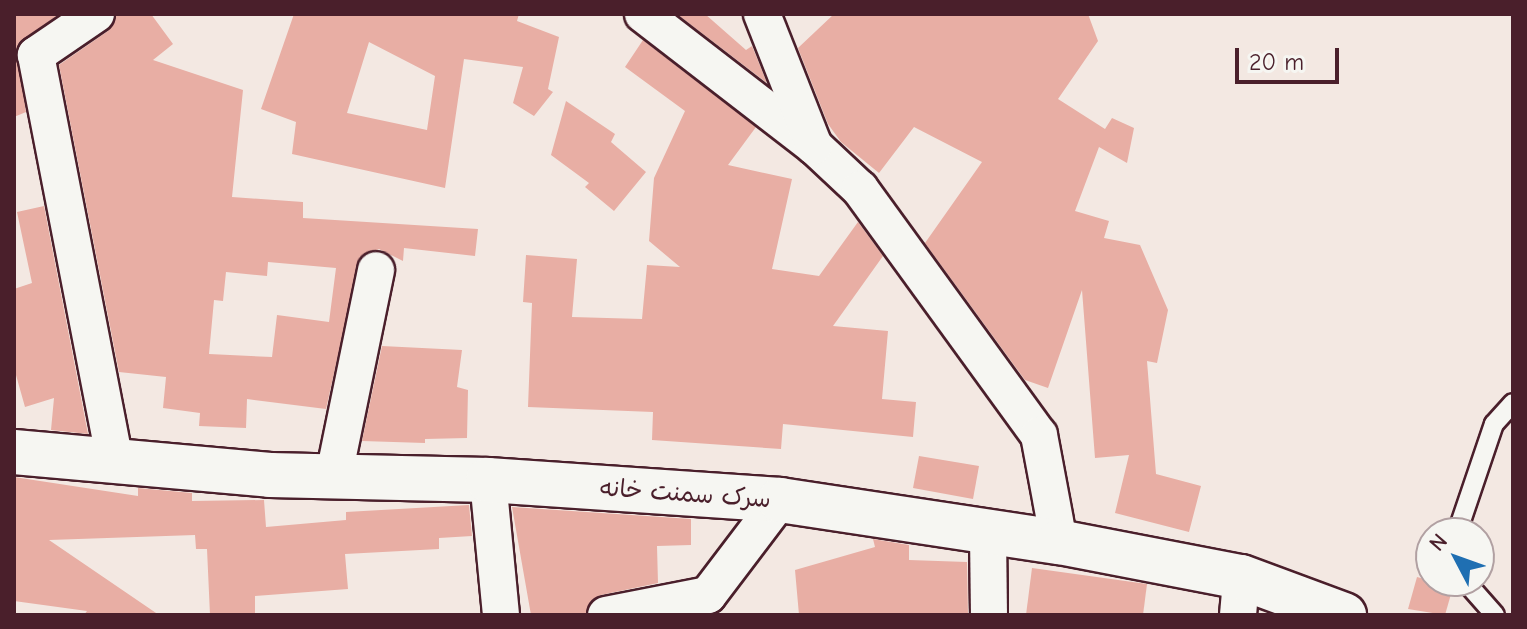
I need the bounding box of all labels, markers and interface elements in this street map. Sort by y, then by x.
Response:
scale bar [1239,32,1343,82]
text: 20 m [1249,48,1304,76]
street label: سرک سمنت خانه [598,474,772,514]
north arrow [1415,517,1495,597]
text: N [1424,529,1453,557]

